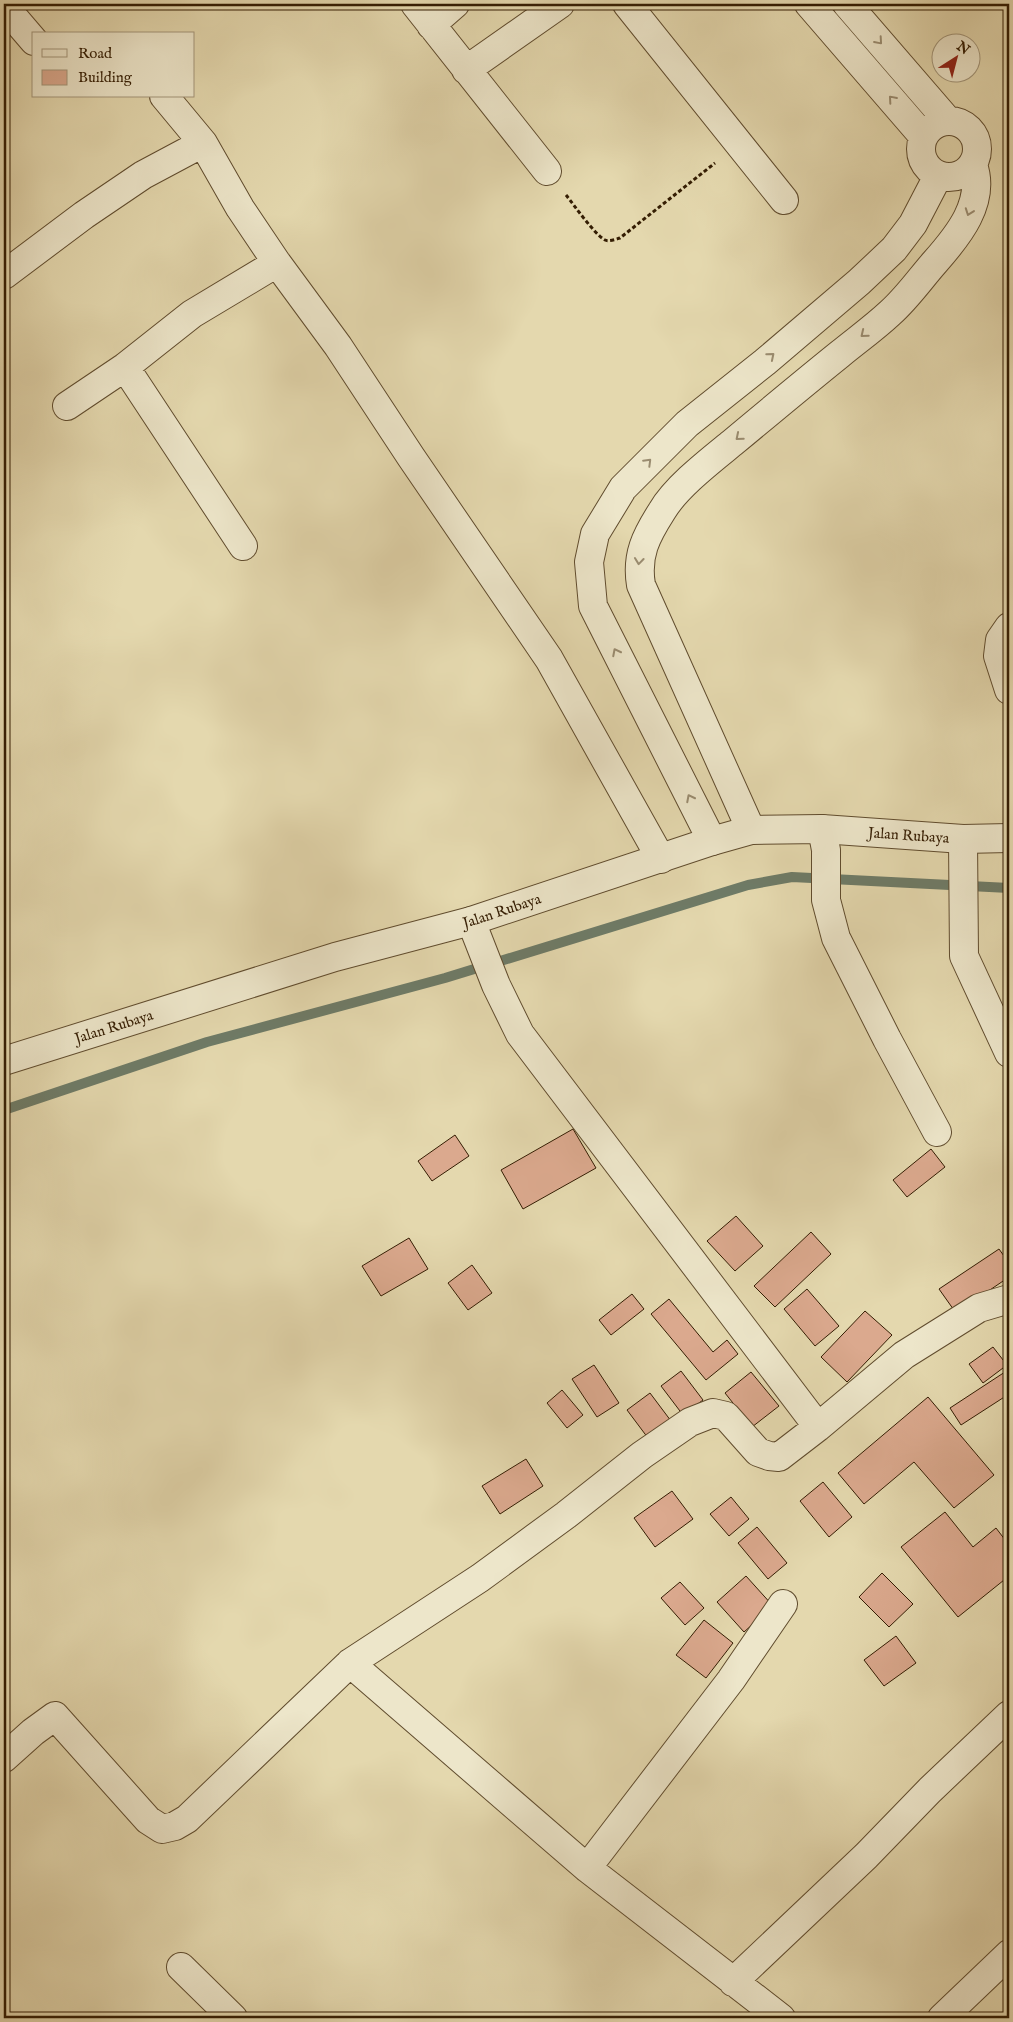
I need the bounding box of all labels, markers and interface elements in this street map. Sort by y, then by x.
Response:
legend [32,32,195,98]
north arrow [930,32,980,82]
one-way arrow [873,35,882,44]
text: N [952,37,973,59]
text: Road [78,44,113,63]
text: Building [78,68,133,87]
one-way arrow [888,96,897,105]
one-way arrow [965,207,975,216]
one-way arrow [861,329,870,338]
one-way arrow [766,353,775,362]
one-way arrow [735,432,744,441]
one-way arrow [643,459,652,468]
one-way arrow [634,558,645,566]
one-way arrow [613,649,623,658]
one-way arrow [686,794,696,803]
street label: Jalan Rubaya [865,823,950,848]
street label: Jalan Rubaya [459,889,544,933]
street label: Jalan Rubaya [70,1006,156,1049]

